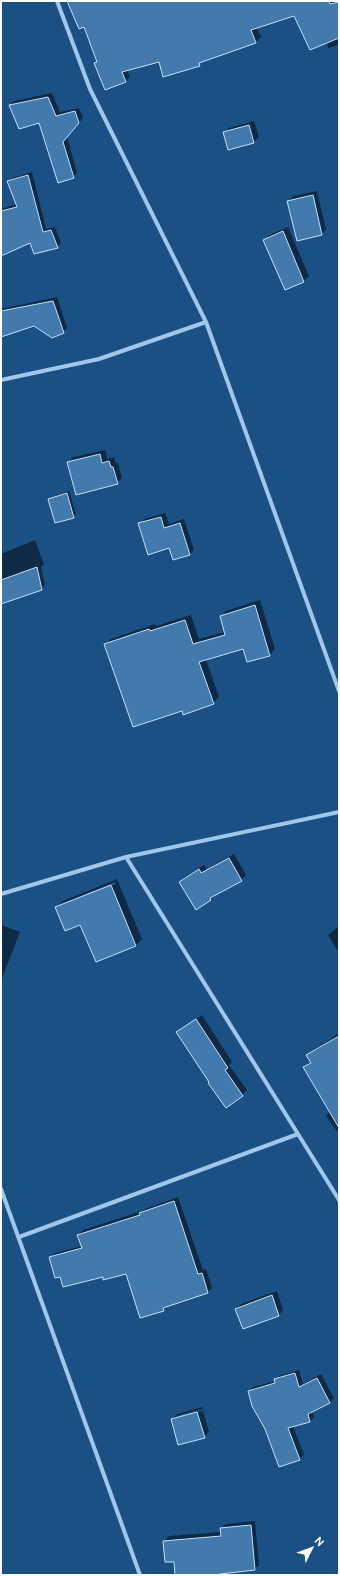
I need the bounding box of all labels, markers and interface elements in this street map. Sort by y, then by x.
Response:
north arrow [292,1528,332,1568]
text: N [312,1534,327,1548]

